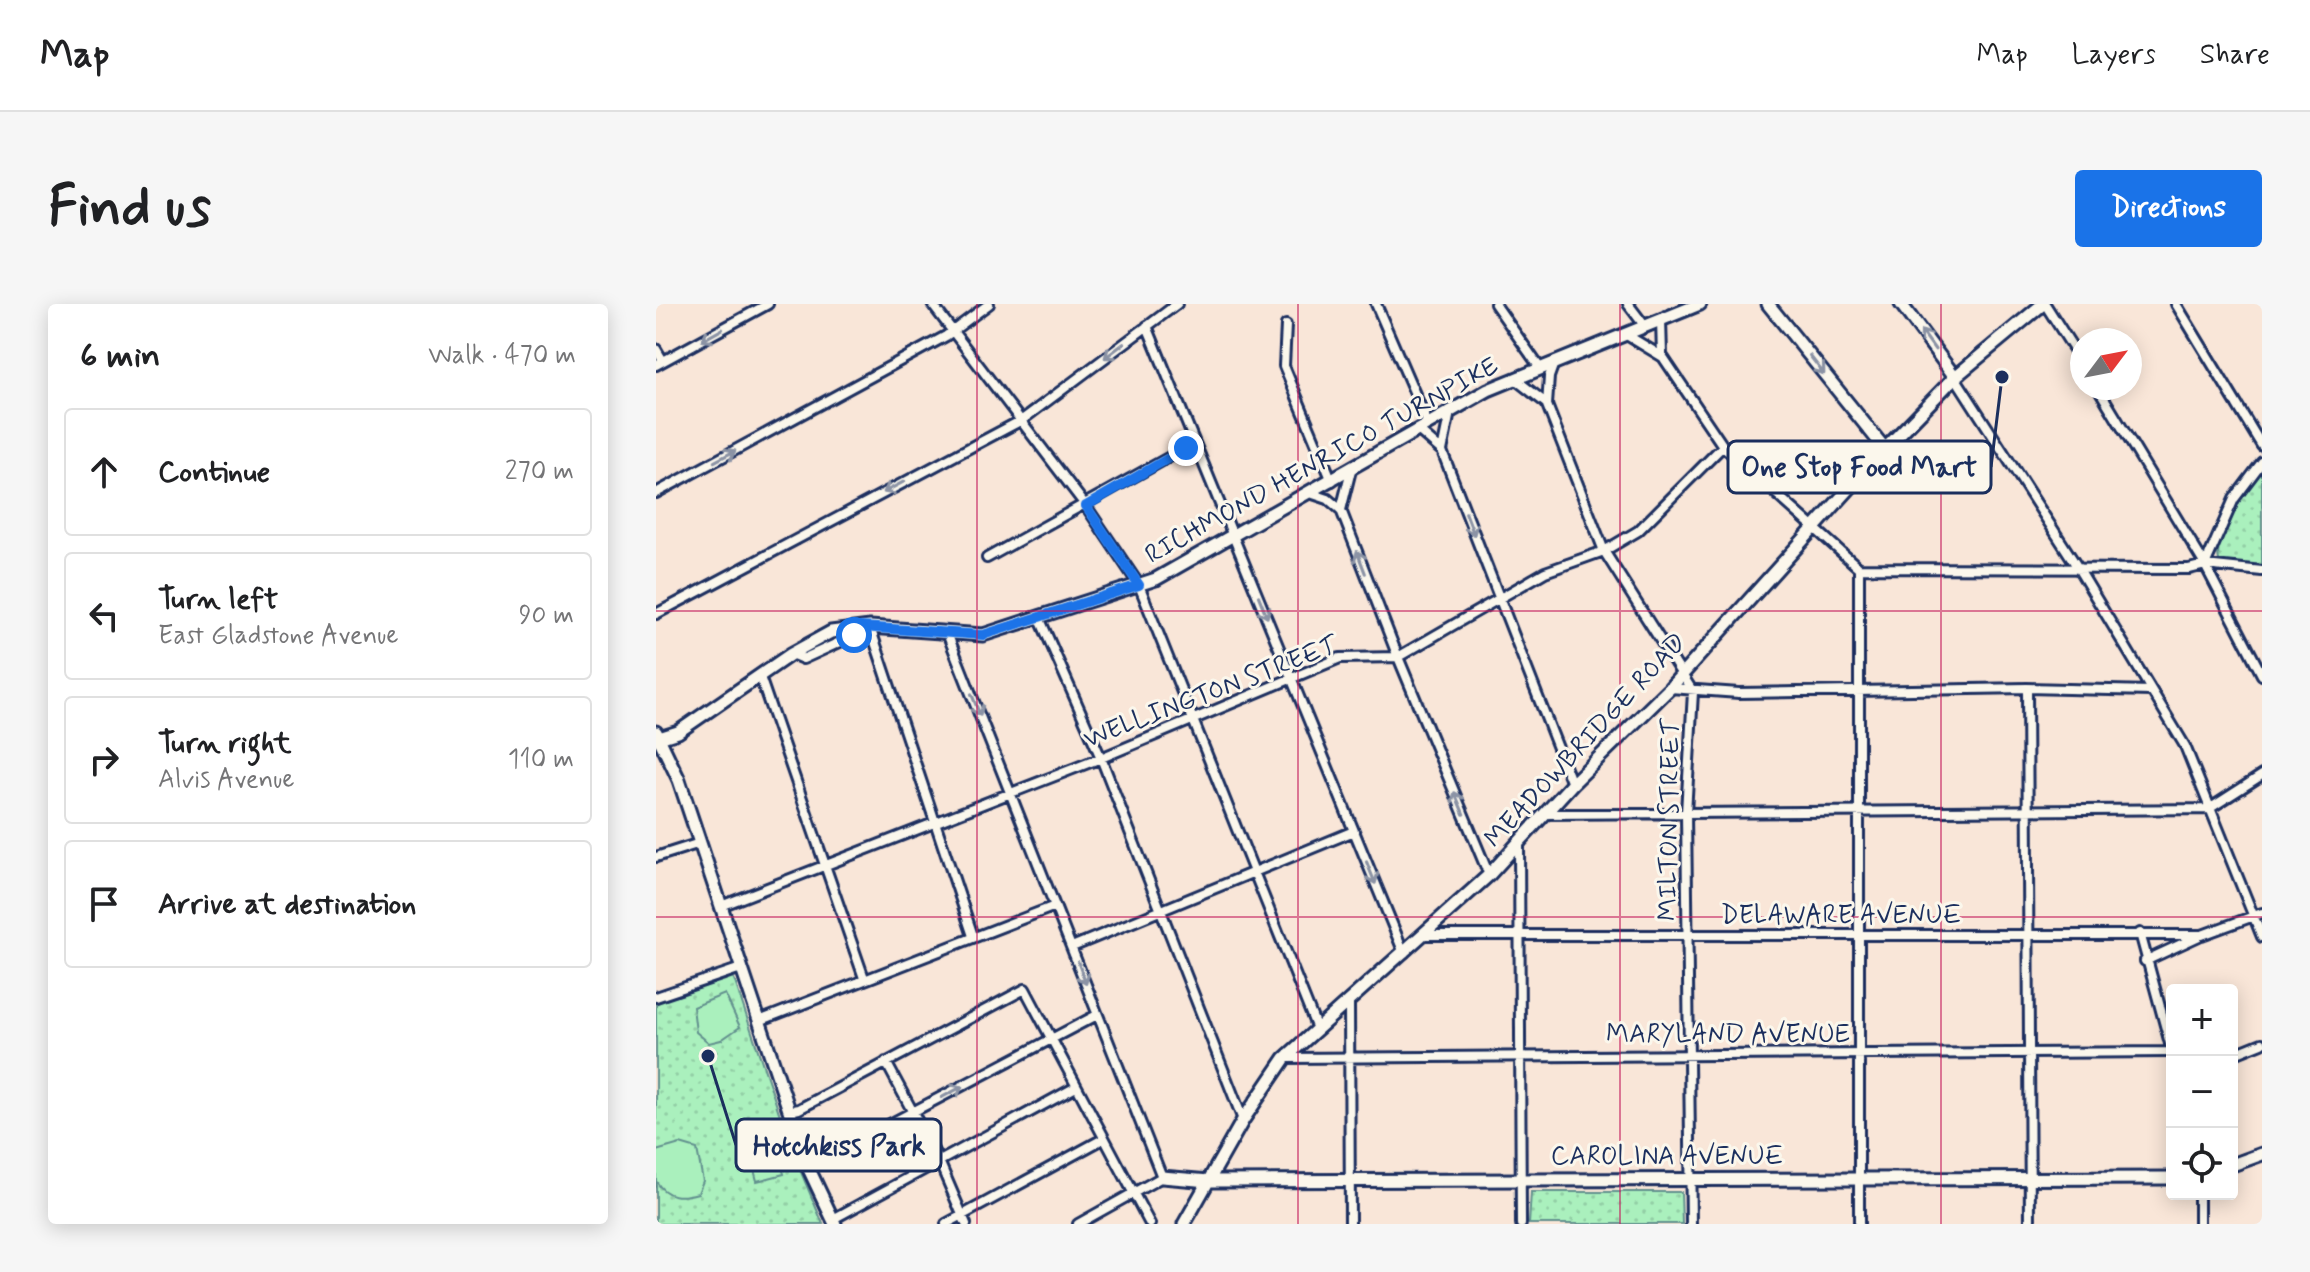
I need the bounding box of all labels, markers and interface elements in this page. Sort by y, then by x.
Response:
text: Map [40,31,110,80]
text: Map [1977,37,2028,74]
text: Layers [2072,37,2156,74]
text: Share [2200,37,2270,74]
button: Directions [2075,170,2262,247]
text: Find us [48,172,211,245]
one-way arrow [701,327,724,343]
north arrow [2070,328,2142,400]
one-way arrow [1920,330,1937,352]
text: 6 min [80,334,160,379]
text: Walk · 470 m [428,339,576,373]
one-way arrow [1104,342,1125,359]
street label: RICHMOND HENRICO TURNPIKE [1139,349,1505,573]
one-way arrow [1808,354,1825,375]
route end [1168,430,1204,466]
callout: One Stop Food Mart [1728,441,1991,493]
one-way arrow [712,448,736,463]
icon: ahead [82,450,126,494]
text: One Stop Food Mart [1741,450,1977,487]
text: Continue [158,453,270,492]
text: 270 m [505,455,574,489]
one-way arrow [882,479,906,495]
one-way arrow [1464,511,1478,536]
one-way arrow [1353,550,1367,575]
text: Turn left [158,580,278,619]
icon: left [82,594,126,638]
one-way arrow [1256,594,1271,619]
text: 90 m [519,599,574,633]
route start [836,617,872,653]
text: East Gladstone Avenue [158,619,399,653]
street label: MEADOWBRIDGE ROAD [1477,626,1695,856]
street label: WELLINGTON STREET [1079,628,1344,757]
one-way arrow [969,692,984,717]
street label: MILTON STREET [1651,717,1689,922]
text: Turn right [158,724,291,763]
icon: right [82,738,126,782]
text: 110 m [508,743,574,777]
text: Alvis Avenue [158,763,295,797]
one-way arrow [1450,791,1465,816]
one-way arrow [1365,860,1380,885]
icon: arrive [82,882,126,926]
text: Arrive at destination [158,885,416,924]
street label: DELAWARE AVENUE [1721,899,1961,933]
one-way arrow [1075,960,1090,985]
map controls [2166,984,2238,1200]
button: + [2166,984,2238,1056]
street label: MARYLAND AVENUE [1606,1018,1850,1052]
button: − [2166,1056,2238,1128]
one-way arrow [940,1084,964,1100]
callout: Hotchkiss Park [736,1119,941,1171]
button: locate [2166,1128,2238,1200]
text: Hotchkiss Park [753,1129,925,1166]
street label: CAROLINA AVENUE [1551,1140,1783,1174]

